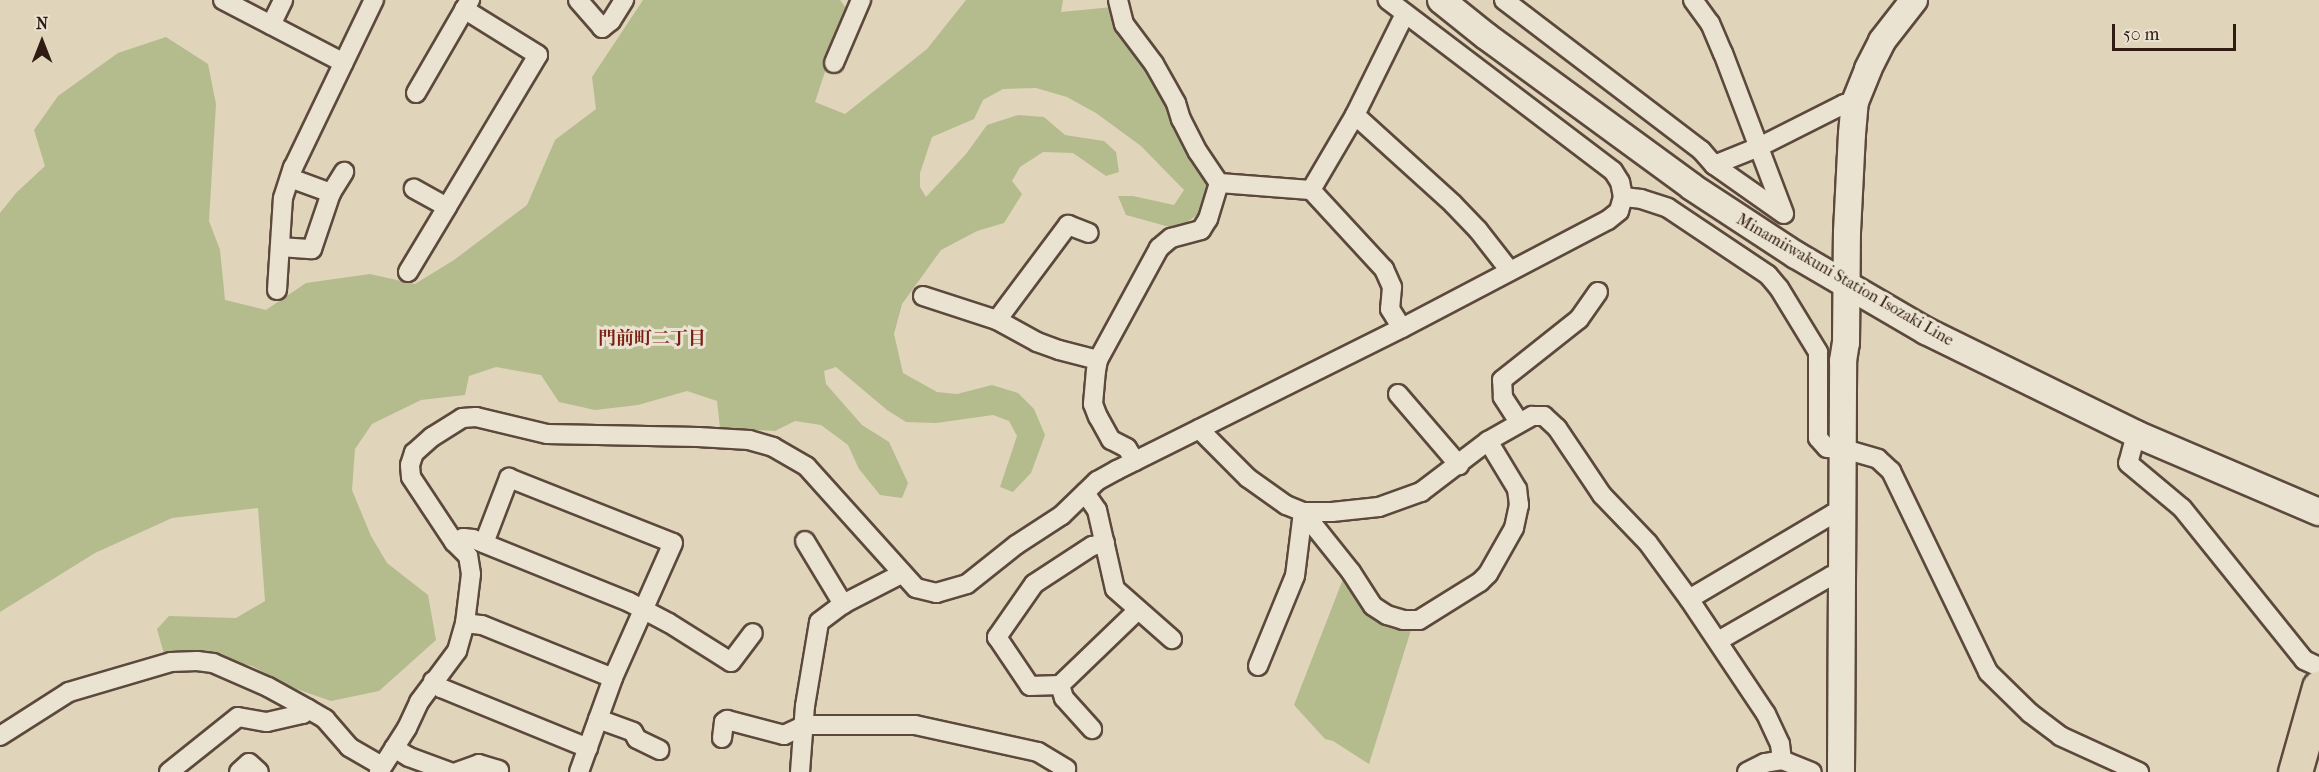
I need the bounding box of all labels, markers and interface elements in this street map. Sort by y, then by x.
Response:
north arrow [12,12,72,72]
scale bar [2115,12,2240,50]
text: N [36,14,48,33]
text: 50 m [2123,24,2159,45]
street label: Minamiiwakuni Station Isozaki Line [1733,210,1957,350]
district label: 門前町二丁目 [598,328,706,350]

